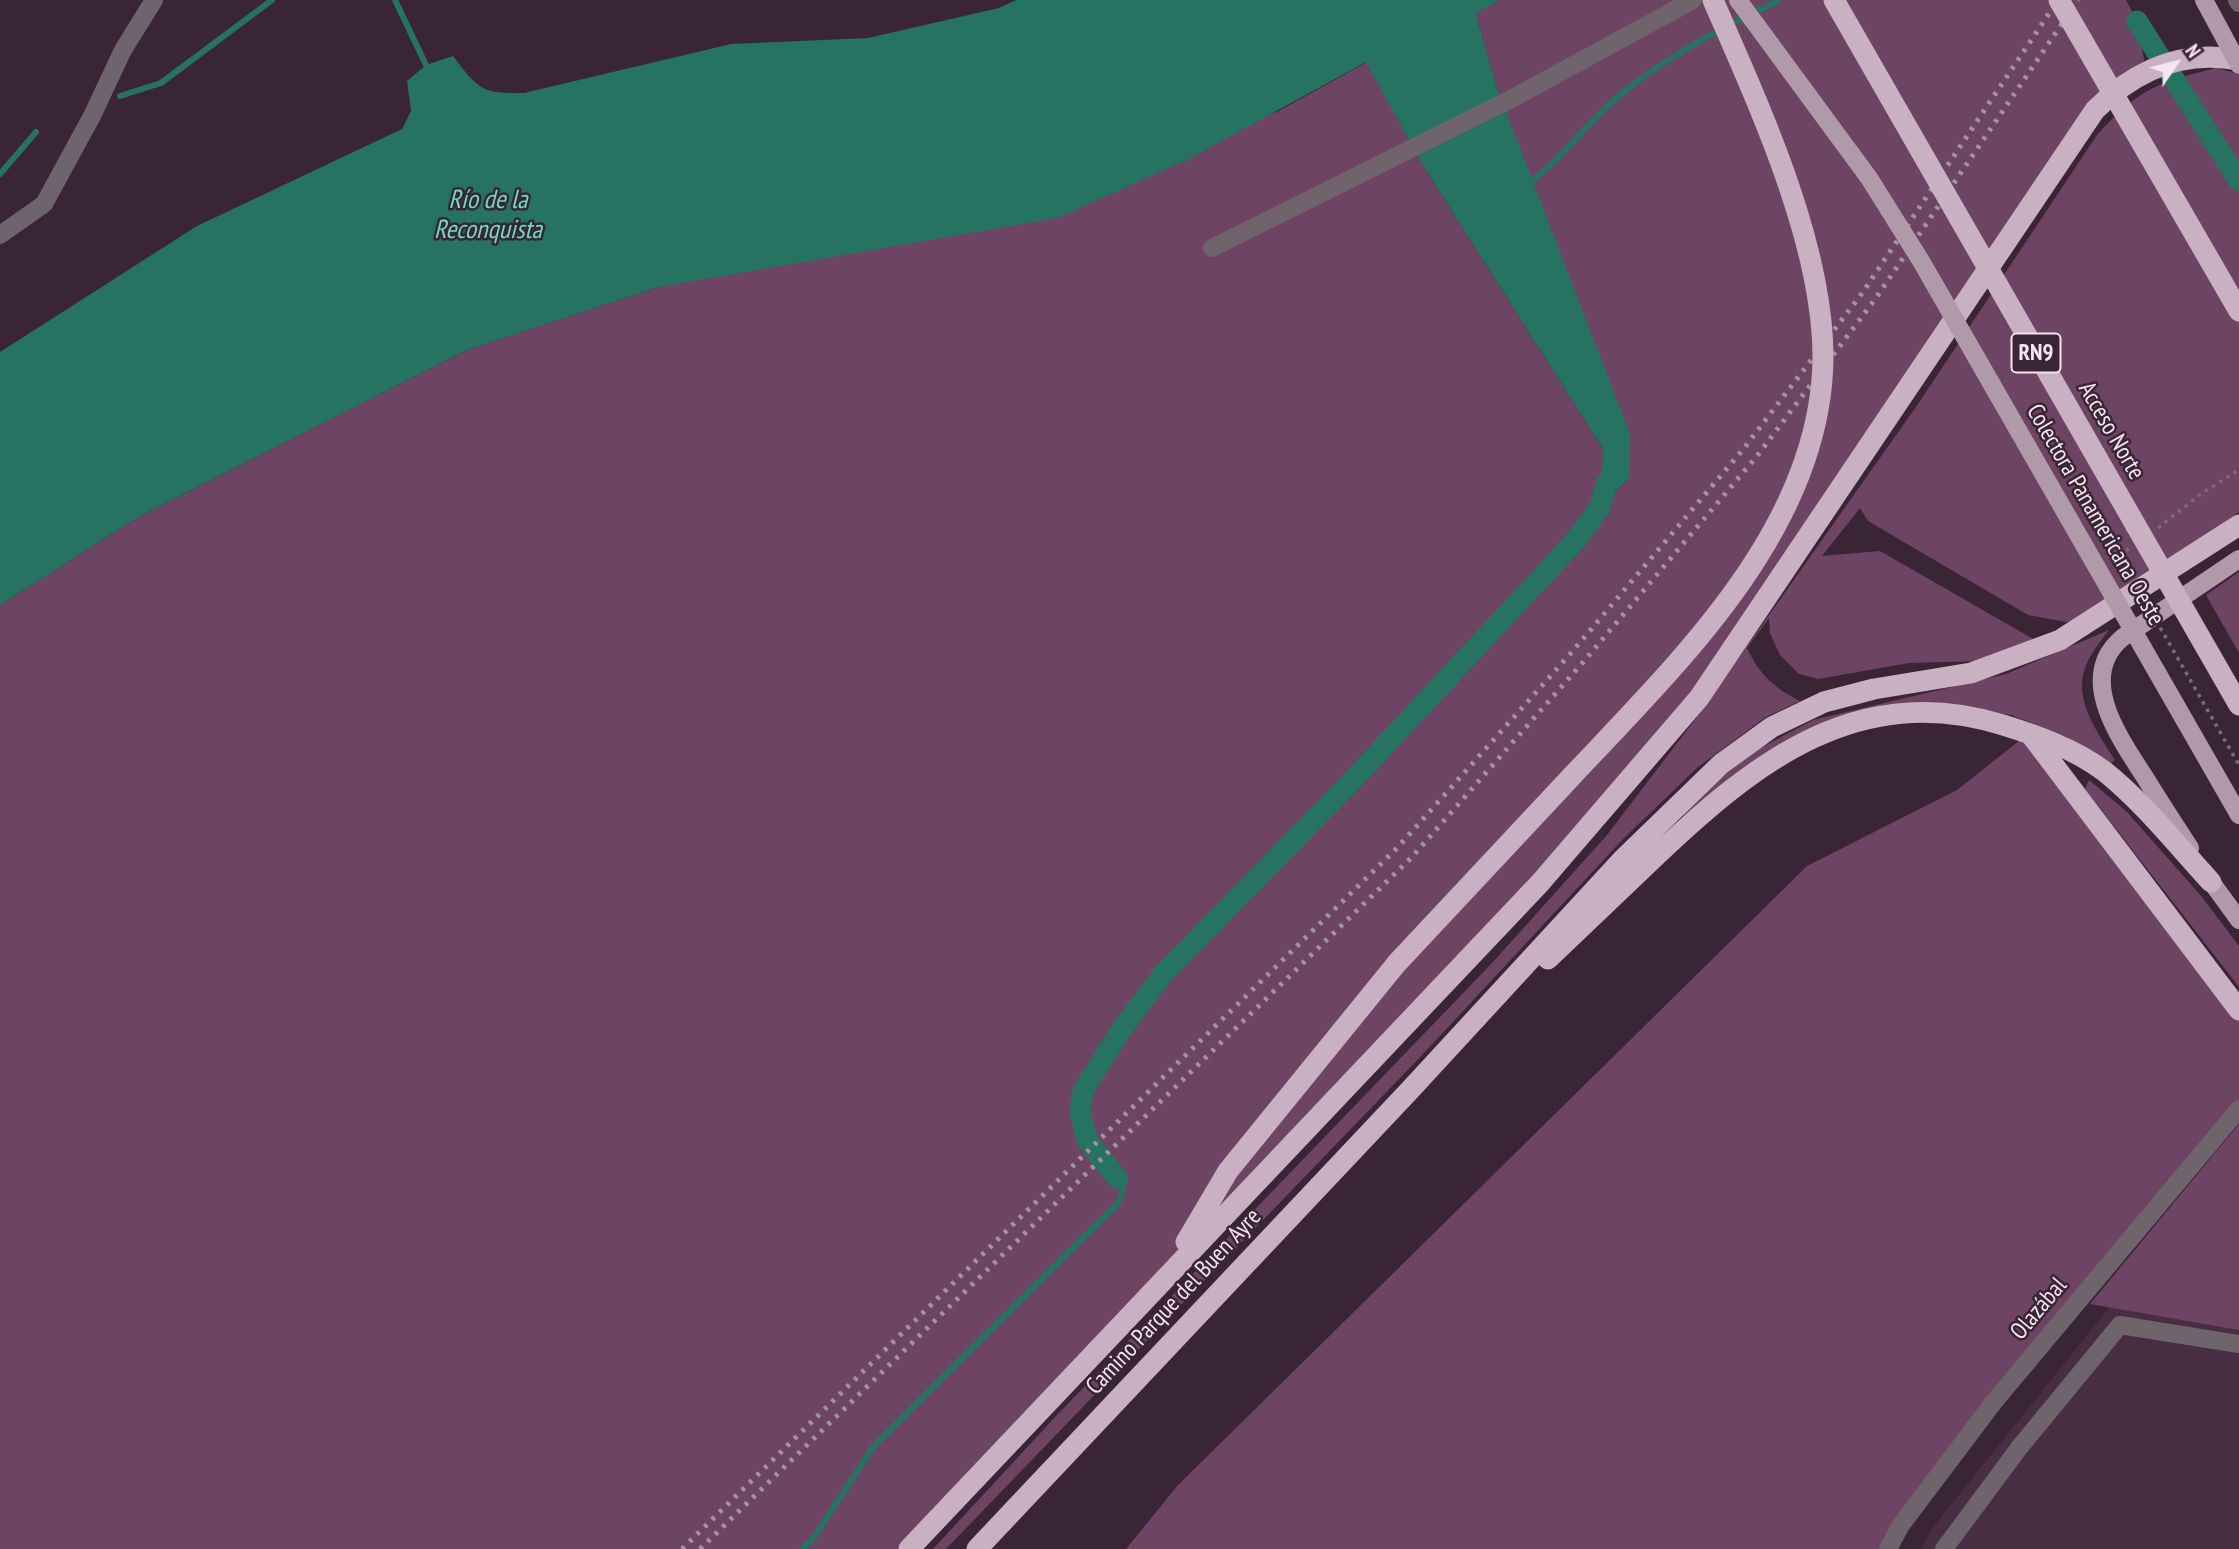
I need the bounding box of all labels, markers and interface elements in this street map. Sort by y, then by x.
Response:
north arrow [2141,28,2211,98]
text: N [2180,40,2206,62]
water label: Río de la Reconquista [434,185,542,246]
road number: RN9 [2011,334,2060,372]
street label: Acceso Norte [2072,377,2150,485]
street label: Colectora Panamericana Oeste [2020,399,2170,631]
street label: Camino Parque del Buen Ayre [1080,1203,1268,1401]
street label: Olazábal [2005,1272,2073,1346]

